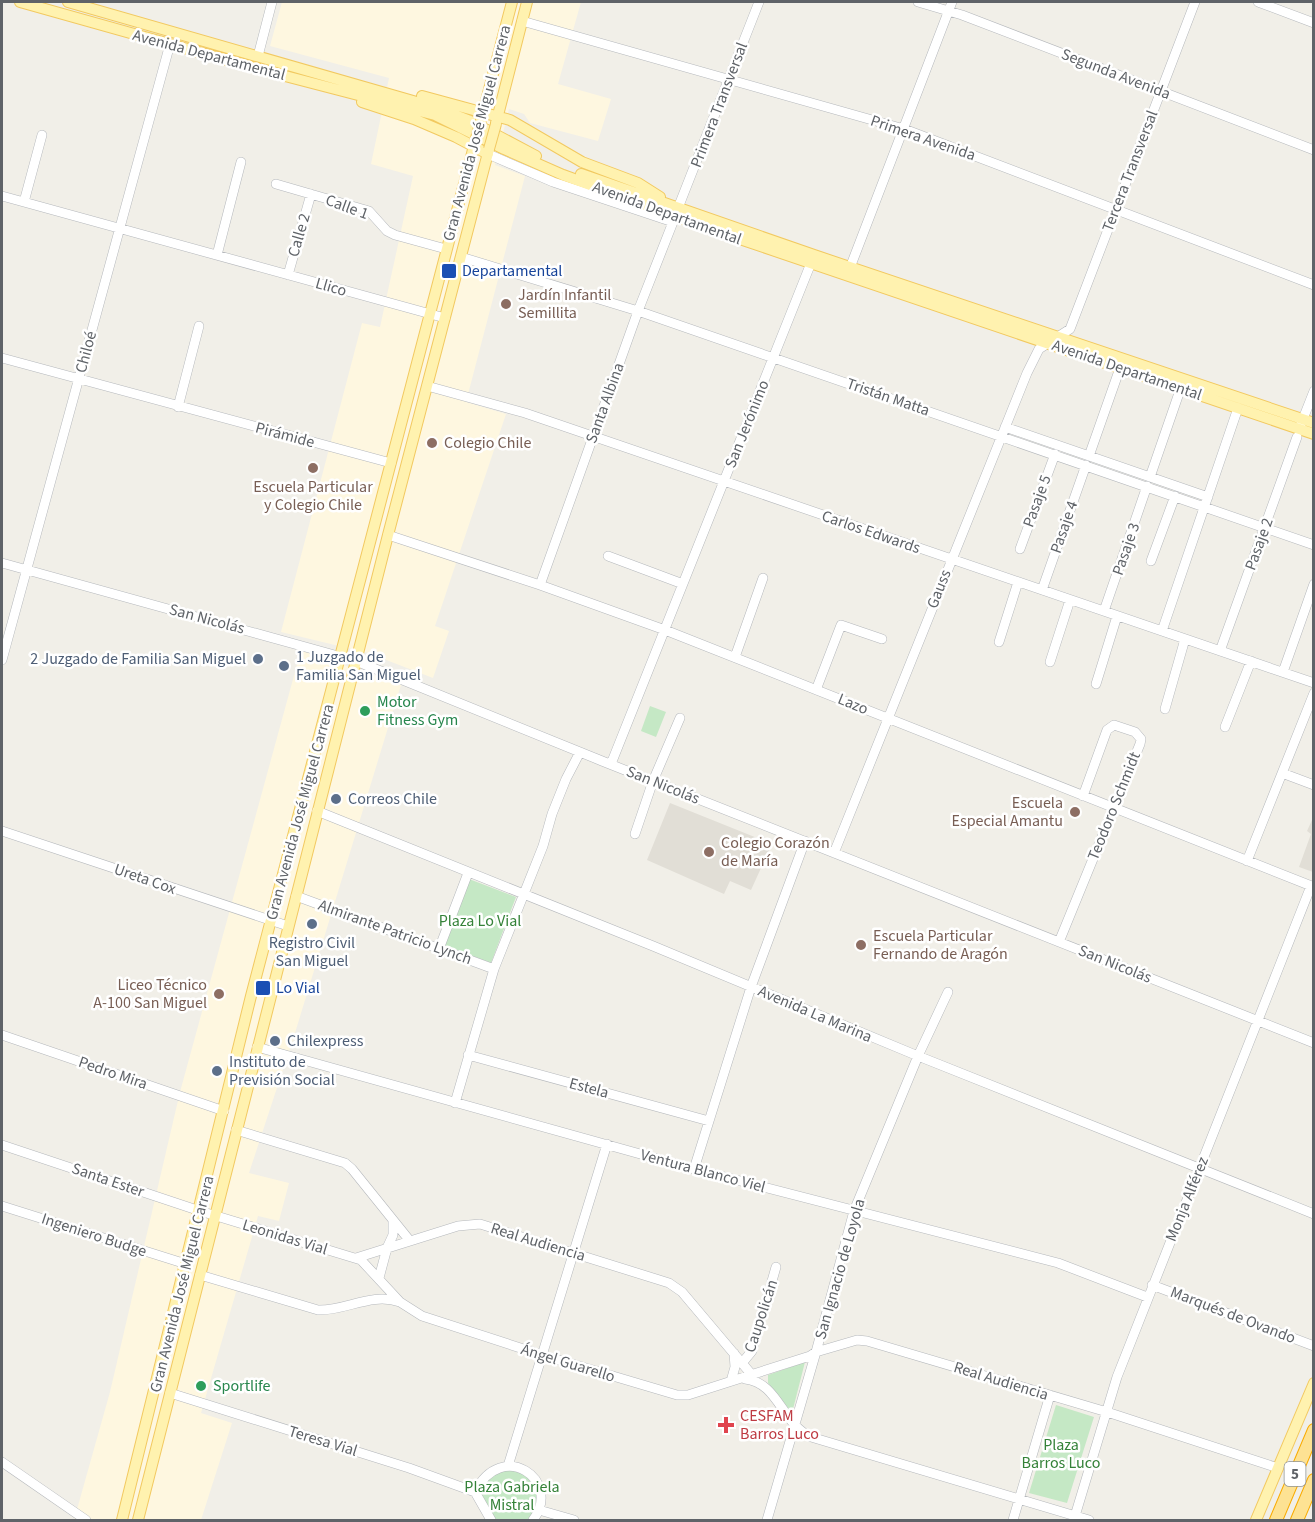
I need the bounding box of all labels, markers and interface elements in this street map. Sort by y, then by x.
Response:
street label: Gran Avenida José Miguel Carrera [438,23,516,243]
street label: Avenida Departamental [130,24,288,86]
street label: Primera Transversal [685,39,753,171]
street label: Segunda Avenida [1058,43,1174,105]
street label: Tercera Transversal [1097,107,1163,235]
street label: Primera Avenida [868,110,978,166]
street label: Avenida Departamental [589,176,745,250]
street label: Calle 1 [322,189,372,225]
street label: Calle 2 [282,211,316,259]
place label: Departamental [462,260,562,282]
marker: Departamental [440,262,458,280]
street label: Llico [313,272,349,302]
place label: Jardín Infantil Semillita [518,284,611,324]
marker: Jardín Infantil Semillita [499,297,513,311]
street label: Chiloé [70,329,102,375]
street label: Avenida Departamental [1049,334,1205,406]
street label: Santa Albina [580,360,630,446]
street label: Tristán Matta [844,373,932,421]
street label: San Jerónimo [719,377,775,471]
street label: Pirámide [253,417,317,453]
place label: Colegio Chile [444,432,531,454]
marker: Colegio Chile [425,436,439,450]
marker: Escuela Particular y Colegio Chile [306,461,320,475]
street label: Pasaje 5 [1017,472,1057,530]
place label: Escuela Particular y Colegio Chile [253,476,373,516]
street label: Pasaje 4 [1045,498,1083,556]
street label: Carlos Edwards [819,505,924,559]
street label: Pasaje 2 [1239,515,1279,573]
street label: Pasaje 3 [1107,520,1145,578]
street label: Gauss [921,566,957,612]
street label: San Nicolás [167,598,247,640]
place label: 1 Juzgado de Familia San Miguel [296,646,421,686]
place label: 2 Juzgado de Familia San Miguel [30,648,246,670]
marker: 2 Juzgado de Familia San Miguel [251,652,265,666]
marker: 1 Juzgado de Familia San Miguel [277,659,291,673]
street label: Lazo [834,688,872,720]
place label: Motor Fitness Gym [377,691,458,731]
street label: Gran Avenida José Miguel Carrera [261,702,339,922]
marker: Motor Fitness Gym [358,704,372,718]
street label: Teodoro Schmidt [1082,748,1146,863]
street label: San Nicolás [623,760,703,810]
place label: Correos Chile [348,788,437,810]
marker: Correos Chile [329,792,343,806]
place label: Escuela Especial Amantu [952,792,1063,832]
marker: Escuela Especial Amantu [1068,805,1082,819]
place label: Colegio Corazón de María [721,832,830,872]
marker: Colegio Corazón de María [702,845,716,859]
street label: Ureta Cox [111,858,179,900]
street label: Almirante Patricio Lynch [315,894,475,970]
park label: Plaza Lo Vial [439,910,521,932]
marker: Registro Civil San Miguel [305,917,319,931]
place label: Escuela Particular Fernando de Aragón [873,925,1008,965]
place label: Registro Civil San Miguel [269,932,355,972]
marker: Escuela Particular Fernando de Aragón [854,938,868,952]
street label: San Nicolás [1075,939,1155,989]
place label: Liceo Técnico A-100 San Miguel [93,974,207,1014]
place label: Lo Vial [276,977,320,999]
marker: Lo Vial [254,979,272,997]
street label: Avenida La Marina [755,980,875,1048]
marker: Liceo Técnico A-100 San Miguel [212,987,226,1001]
place label: Chilexpress [287,1030,364,1052]
marker: Chilexpress [268,1034,282,1048]
street label: Pedro Mira [76,1051,150,1095]
place label: Instituto de Previsión Social [229,1051,335,1091]
marker: Instituto de Previsión Social [210,1064,224,1078]
street label: Estela [567,1072,611,1104]
street label: Ventura Blanco Viel [638,1144,768,1198]
street label: Monja Alférez [1160,1153,1214,1245]
street label: Santa Ester [69,1157,148,1203]
street label: Gran Avenida José Miguel Carrera [144,1173,220,1395]
street label: San Ignacio de Loyola [809,1196,871,1342]
street label: Ingeniero Budge [39,1208,149,1262]
street label: Leonidas Vial [240,1214,330,1260]
street label: Real Audiencia [488,1217,588,1267]
street label: Caupolicán [739,1277,783,1355]
street label: Marqués de Ovando [1167,1281,1299,1349]
street label: Ángel Guarello [518,1338,618,1388]
street label: Real Audiencia [951,1356,1051,1406]
place label: Sportlife [213,1375,271,1397]
marker: Sportlife [194,1379,208,1393]
place label: CESFAM Barros Luco [740,1405,819,1445]
marker: CESFAM Barros Luco [717,1416,735,1434]
street label: Teresa Vial [286,1420,360,1462]
park label: Plaza Barros Luco [1022,1434,1100,1474]
road number: 5 [1284,1462,1306,1486]
park label: Plaza Gabriela Mistral [464,1476,560,1516]

